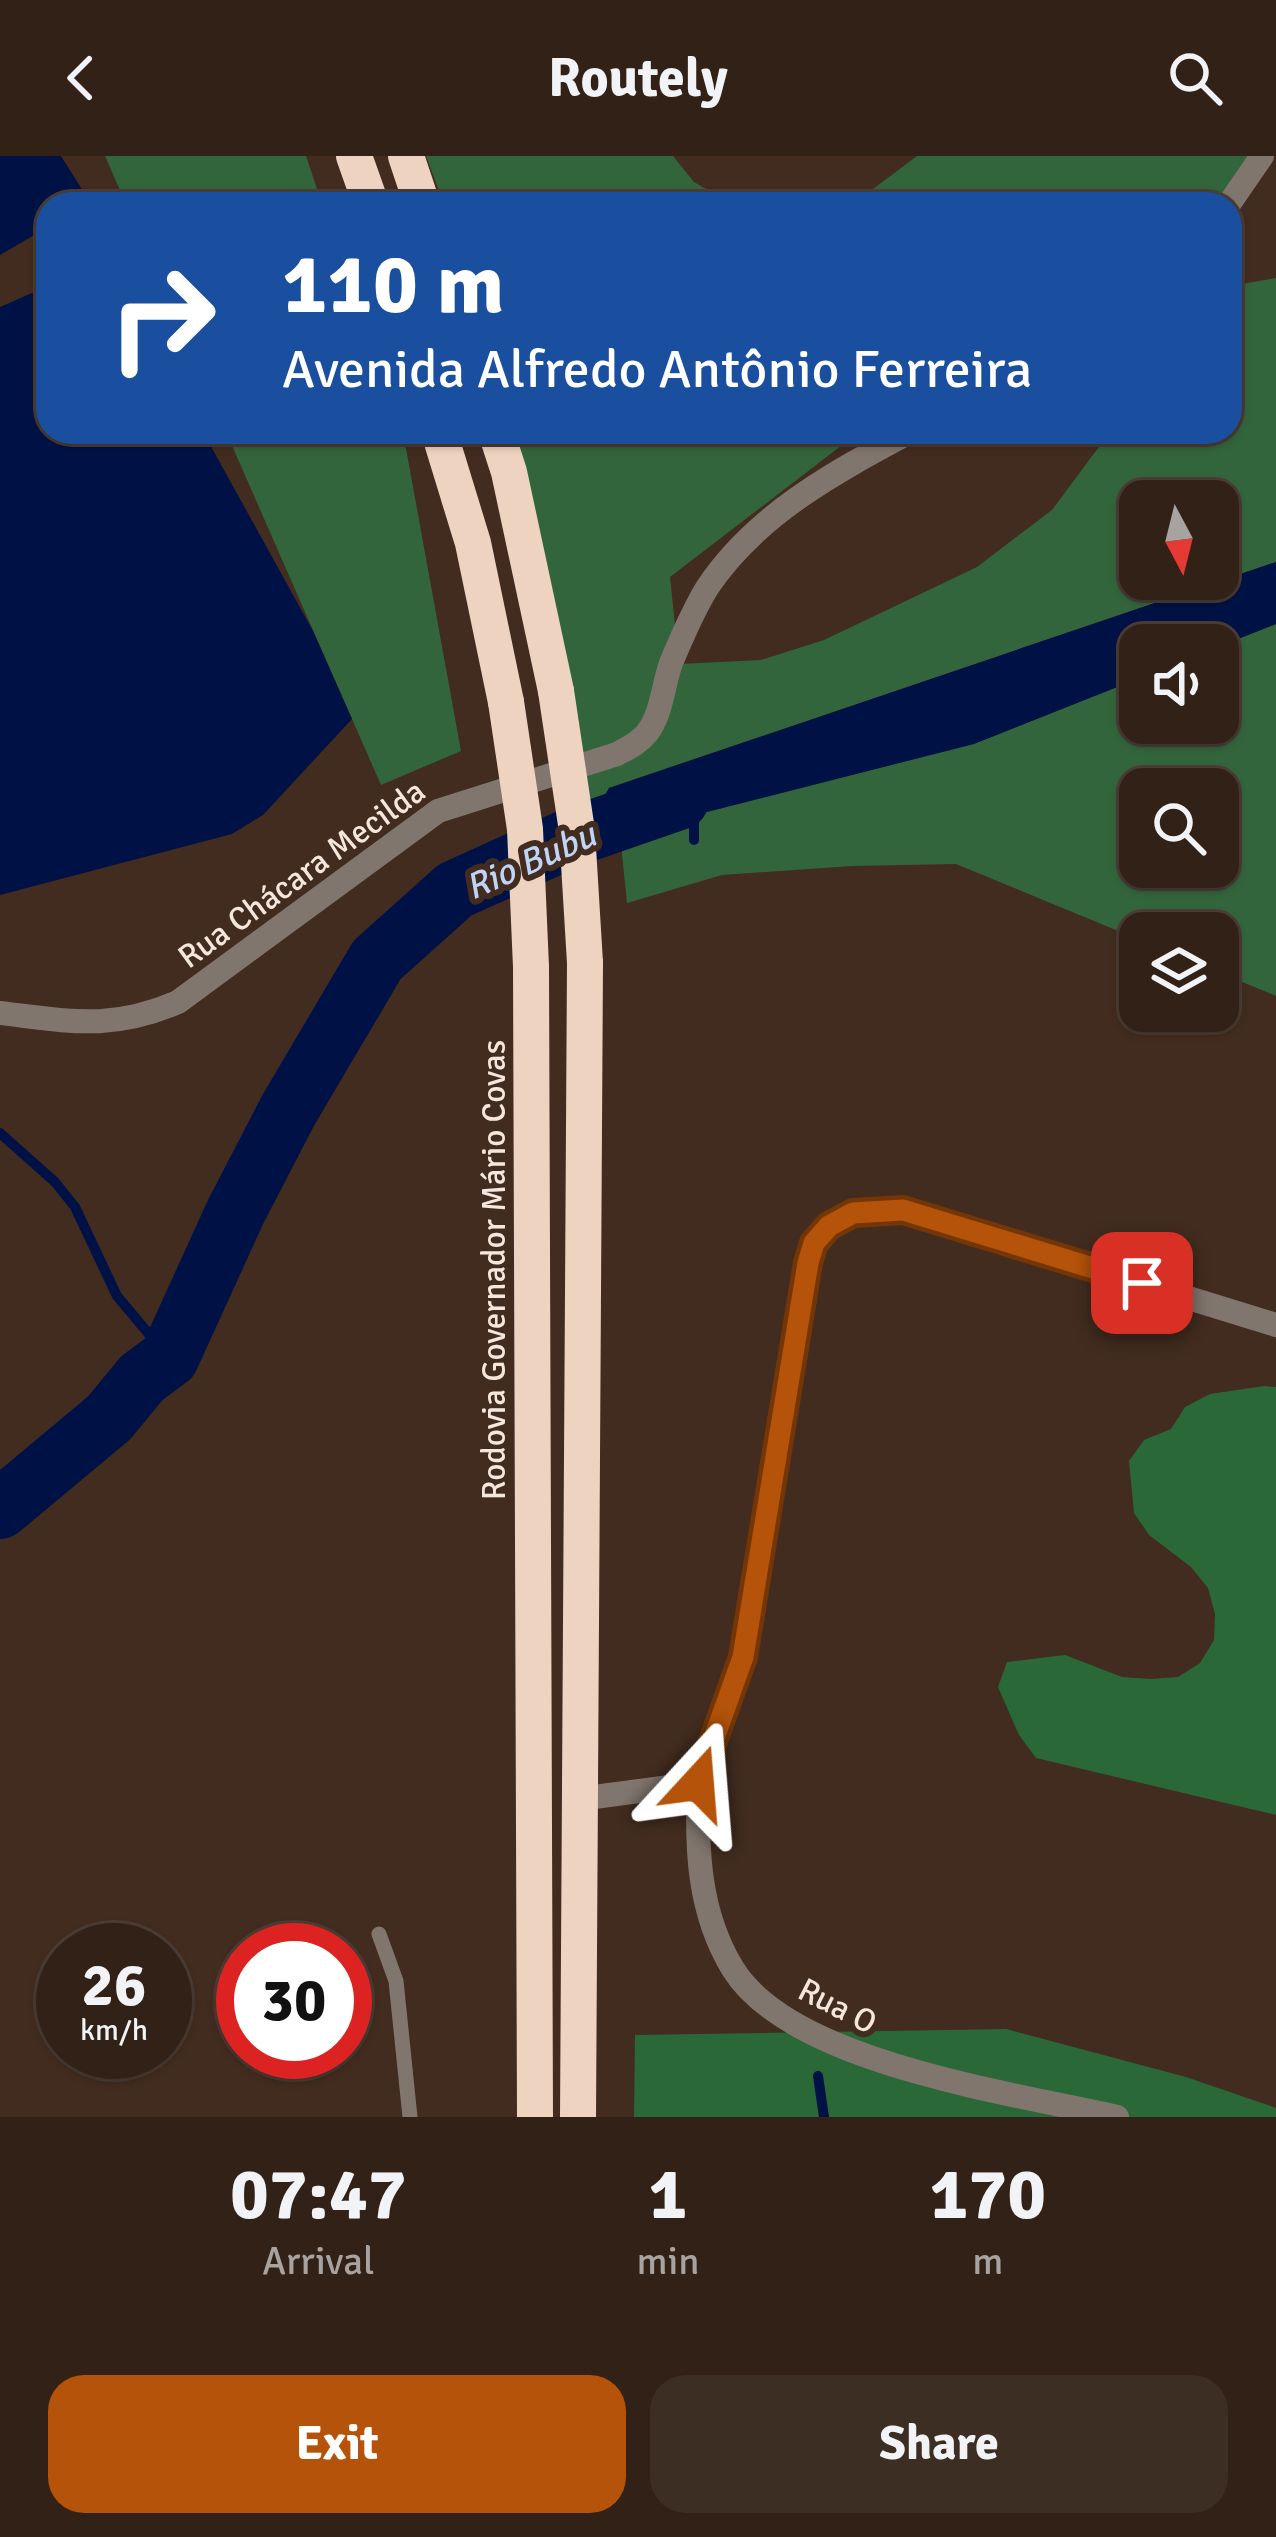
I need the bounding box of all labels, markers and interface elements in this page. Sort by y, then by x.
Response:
icon: back [48,45,114,111]
text: Routely [548,45,728,112]
icon: search [1162,45,1228,111]
text: 110 m [282,233,504,337]
icon: right [84,240,240,396]
text: Avenida Alfredo Antônio Ferreira [282,336,1032,403]
north arrow [1119,480,1239,600]
map controls [1119,480,1239,1032]
button: sound [1119,624,1239,744]
button: search [1119,768,1239,888]
street label: Rua Chácara Mecilda [170,771,433,978]
water label: Rio Bubu [458,812,605,910]
button: layers [1119,912,1239,1032]
street label: Rodovia Governador Mário Covas [474,1040,515,1500]
pin [1091,1232,1193,1334]
icon: arrive [1109,1250,1175,1316]
position arrow [635,1720,761,1846]
speed limit sign: 30 [216,1923,372,2079]
text: 26 [82,1949,146,2023]
street label: Rua O [791,1969,884,2043]
text: km/h [80,2012,148,2049]
text: 07:47 [230,2150,407,2239]
text: 1 [649,2150,687,2239]
text: 170 [929,2150,1046,2239]
text: Arrival [262,2237,374,2285]
text: min [637,2237,700,2285]
text: m [972,2237,1003,2285]
button: Exit [48,2375,626,2513]
button: Share [650,2375,1228,2513]

